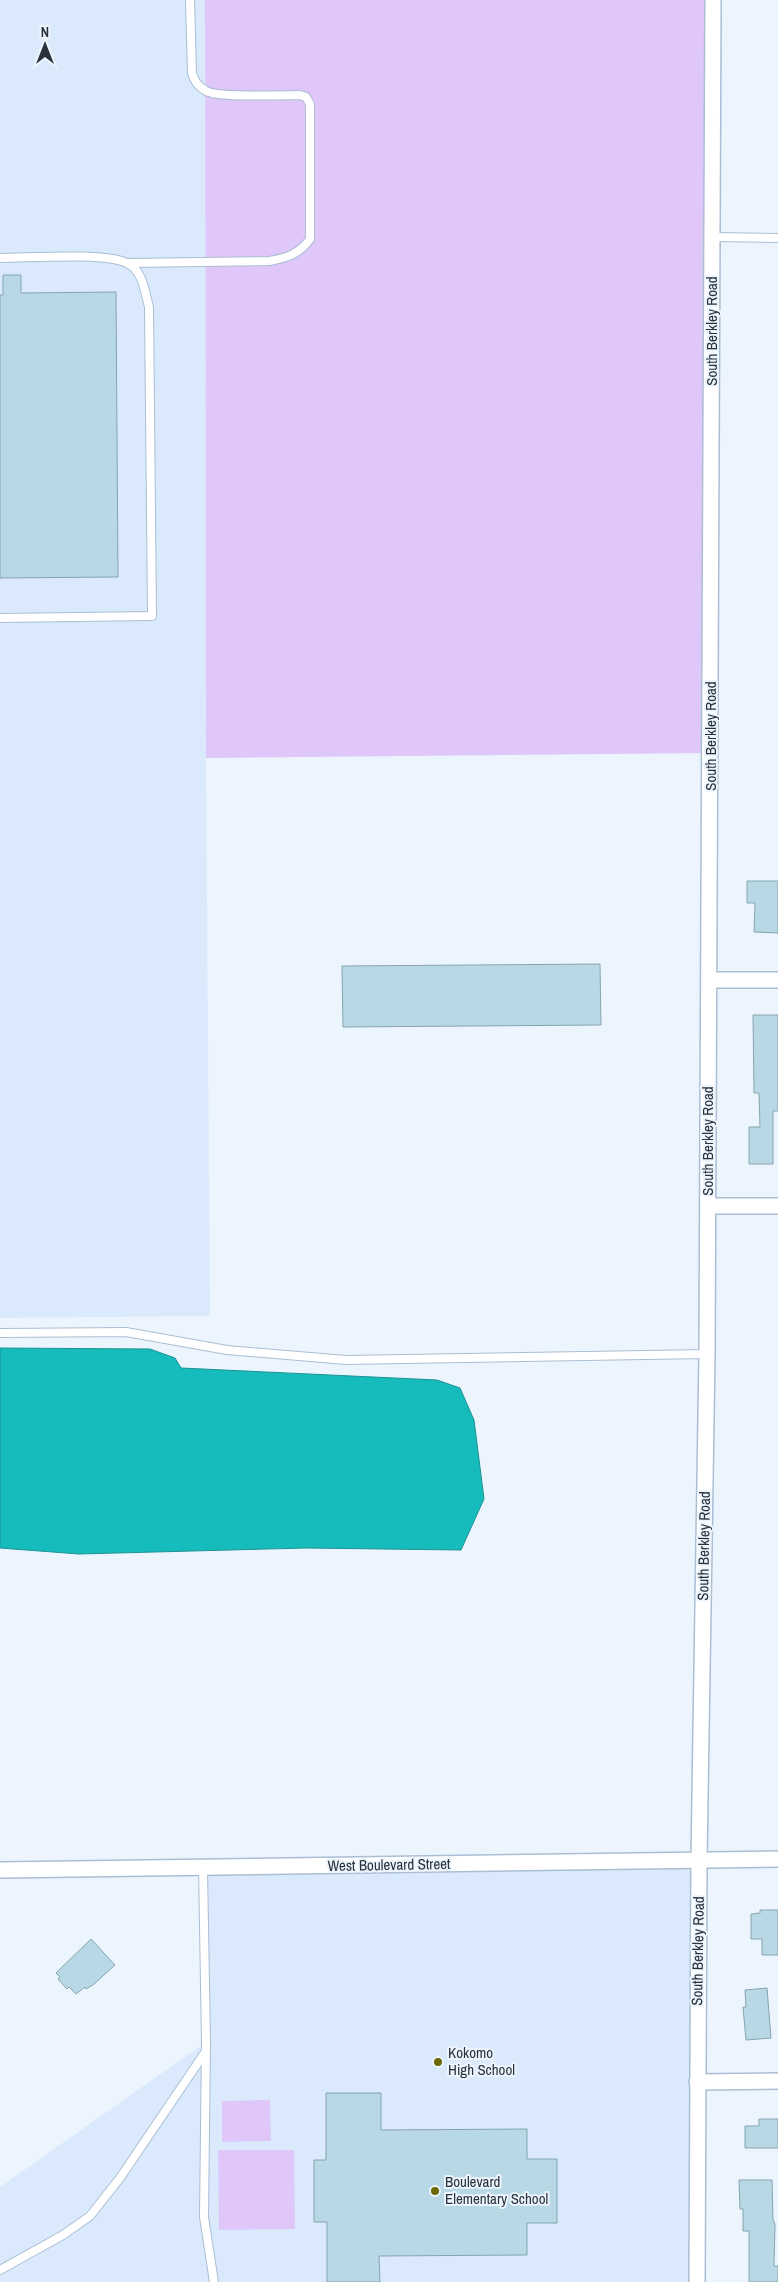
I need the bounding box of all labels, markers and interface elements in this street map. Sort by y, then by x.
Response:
north arrow [20,20,70,70]
text: N [41,23,49,41]
street label: South Berkley Road [701,276,722,386]
street label: South Berkley Road [700,681,721,791]
street label: South Berkley Road [697,1086,718,1196]
street label: South Berkley Road [692,1491,715,1601]
street label: West Boulevard Street [327,1853,451,1876]
street label: South Berkley Road [686,1896,709,2006]
place label: Kokomo High School [448,2042,515,2080]
marker: Kokomo High School [432,2056,444,2068]
place label: Boulevard Elementary School [445,2171,548,2209]
marker: Boulevard Elementary School [429,2185,441,2197]

